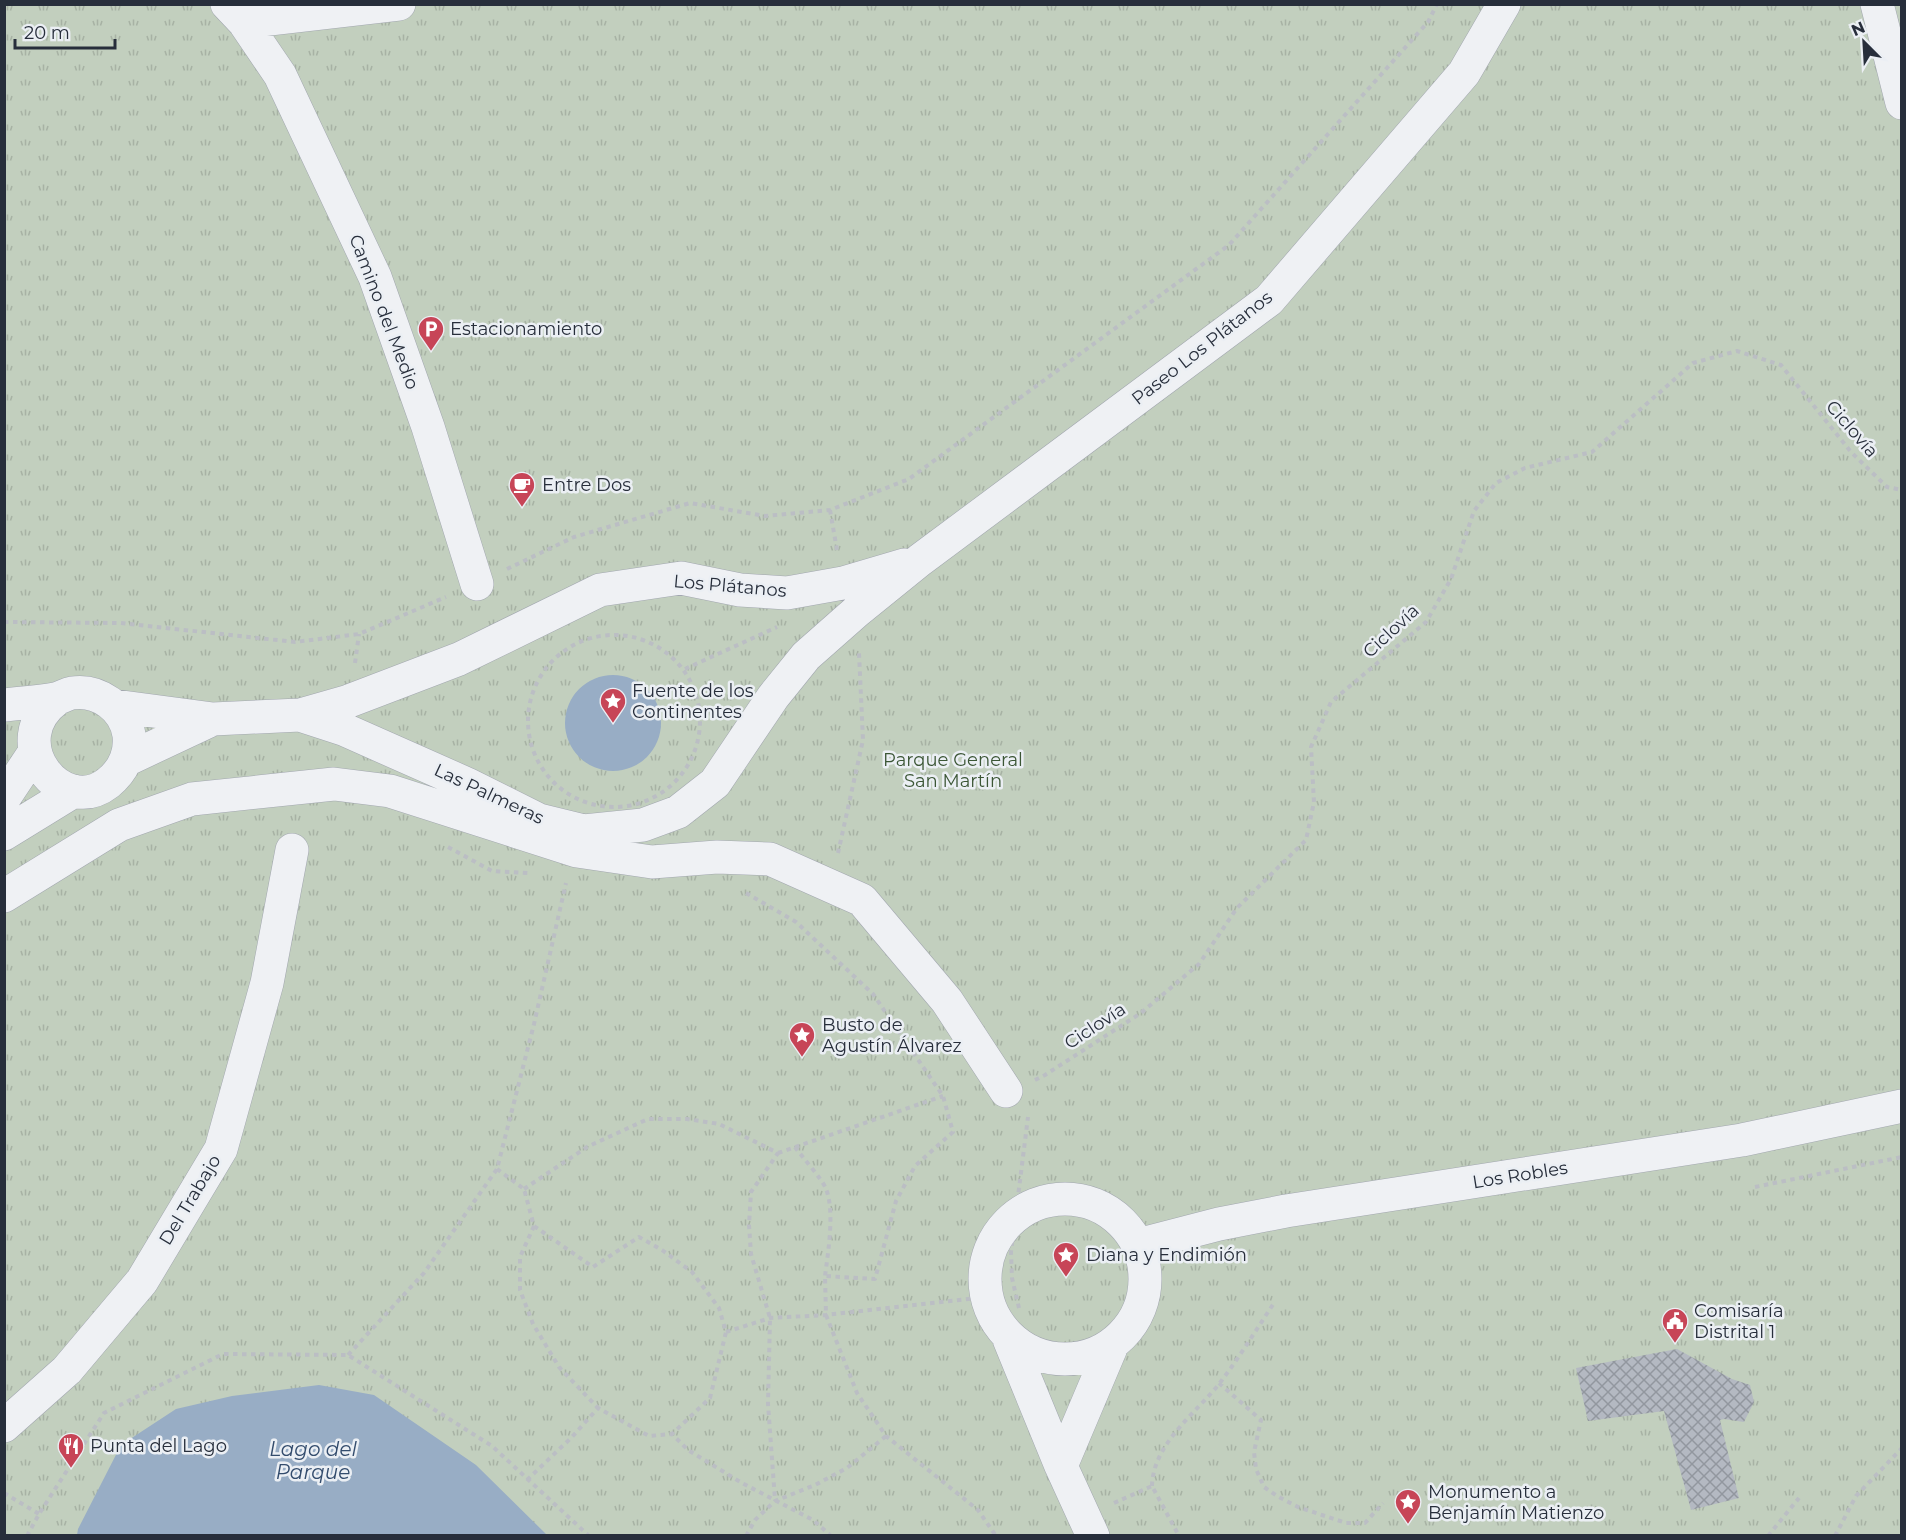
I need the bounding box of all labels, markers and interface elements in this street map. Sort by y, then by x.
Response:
scale bar [15,12,116,50]
north arrow [1834,12,1894,72]
text: N [1848,17,1868,40]
text: 20 m [24,22,70,44]
street label: Camino del Medio [344,231,424,393]
street label: Paseo Los Plátanos [1127,286,1277,410]
parking icon: Estacionamiento [416,314,446,352]
place label: Estacionamiento [450,318,602,340]
street label: Ciclovía [1821,396,1883,462]
cafe icon: Entre Dos [507,470,537,508]
place label: Entre Dos [542,474,631,496]
street label: Los Plátanos [673,570,788,602]
street label: Ciclovía [1358,600,1424,662]
place label: Fuente de los Continentes [632,680,754,723]
place icon: Fuente de los Continentes [598,686,628,724]
park label: Parque General San Martín [883,749,1023,792]
street label: Las Palmeras [431,759,548,829]
street label: Ciclovía [1060,998,1130,1054]
place label: Busto de Agustín Álvarez [822,1014,962,1057]
place icon: Busto de Agustín Álvarez [787,1020,817,1058]
street label: Del Trabajo [154,1151,226,1249]
street label: Los Robles [1471,1157,1569,1193]
place icon: Diana y Endimión [1051,1240,1081,1278]
place label: Diana y Endimión [1086,1244,1247,1266]
place label: Comisaría Distrital 1 [1694,1300,1784,1343]
public building icon: Comisaría Distrital 1 [1660,1306,1690,1344]
restaurant icon: Punta del Lago [56,1431,86,1469]
place label: Punta del Lago [90,1435,227,1457]
water label: Lago del Parque [269,1437,357,1484]
place label: Monumento a Benjamín Matienzo [1428,1481,1604,1524]
place icon: Monumento a Benjamín Matienzo [1393,1487,1423,1525]

